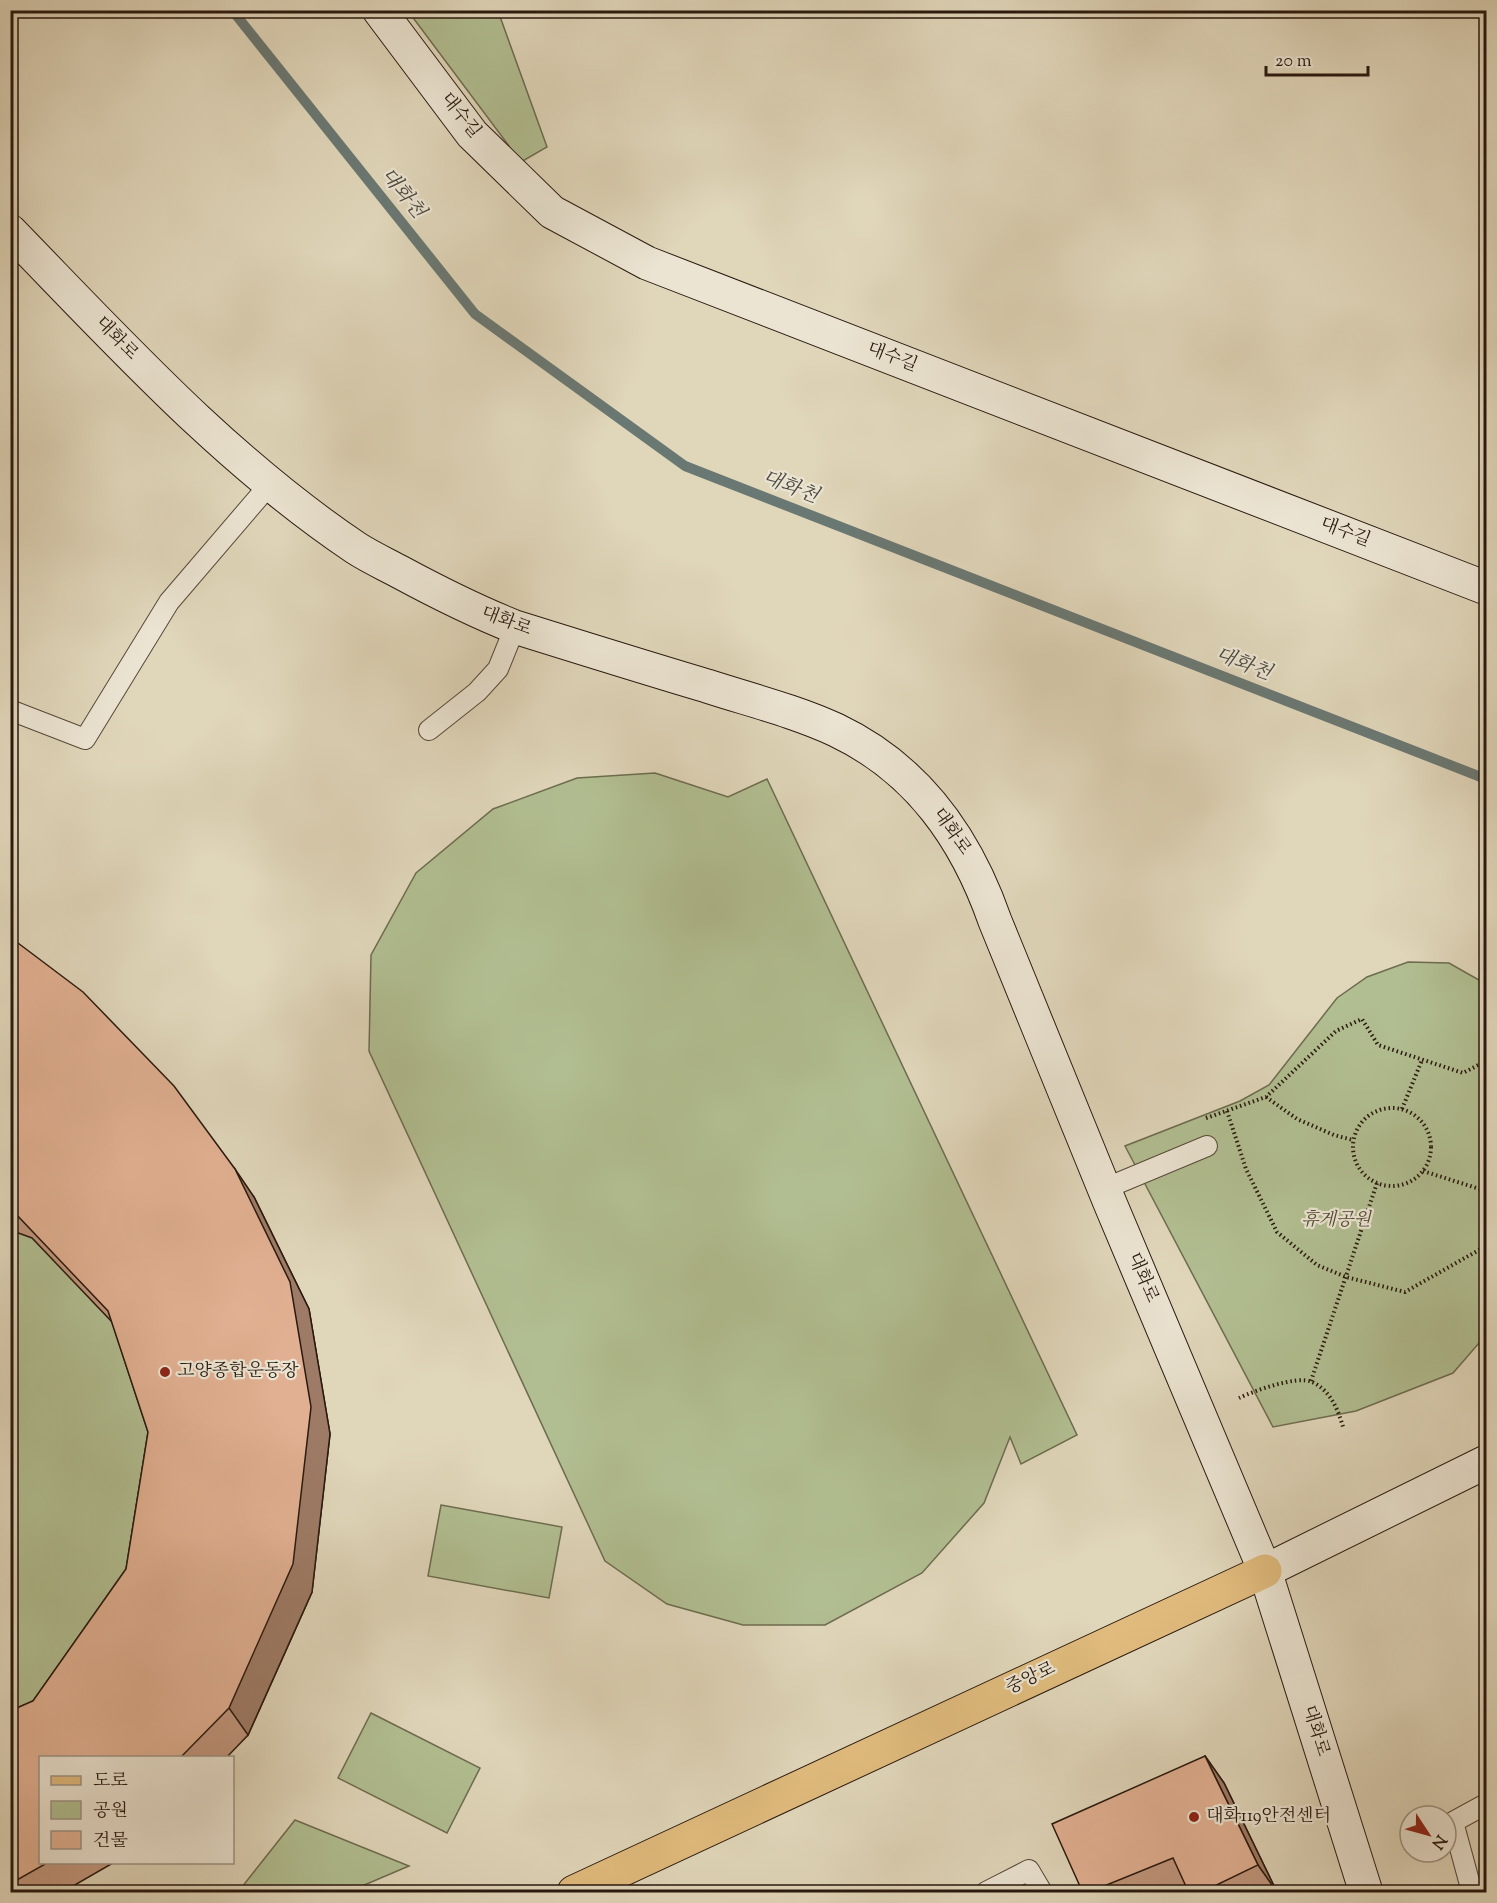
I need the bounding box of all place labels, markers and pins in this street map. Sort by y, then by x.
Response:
place label: 고양종합운동장 [177,1359,299,1385]
marker: 고양종합운동장 [158,1365,172,1379]
place label: 대화119안전센터 [1206,1804,1331,1830]
marker: 대화119안전센터 [1187,1810,1201,1824]

